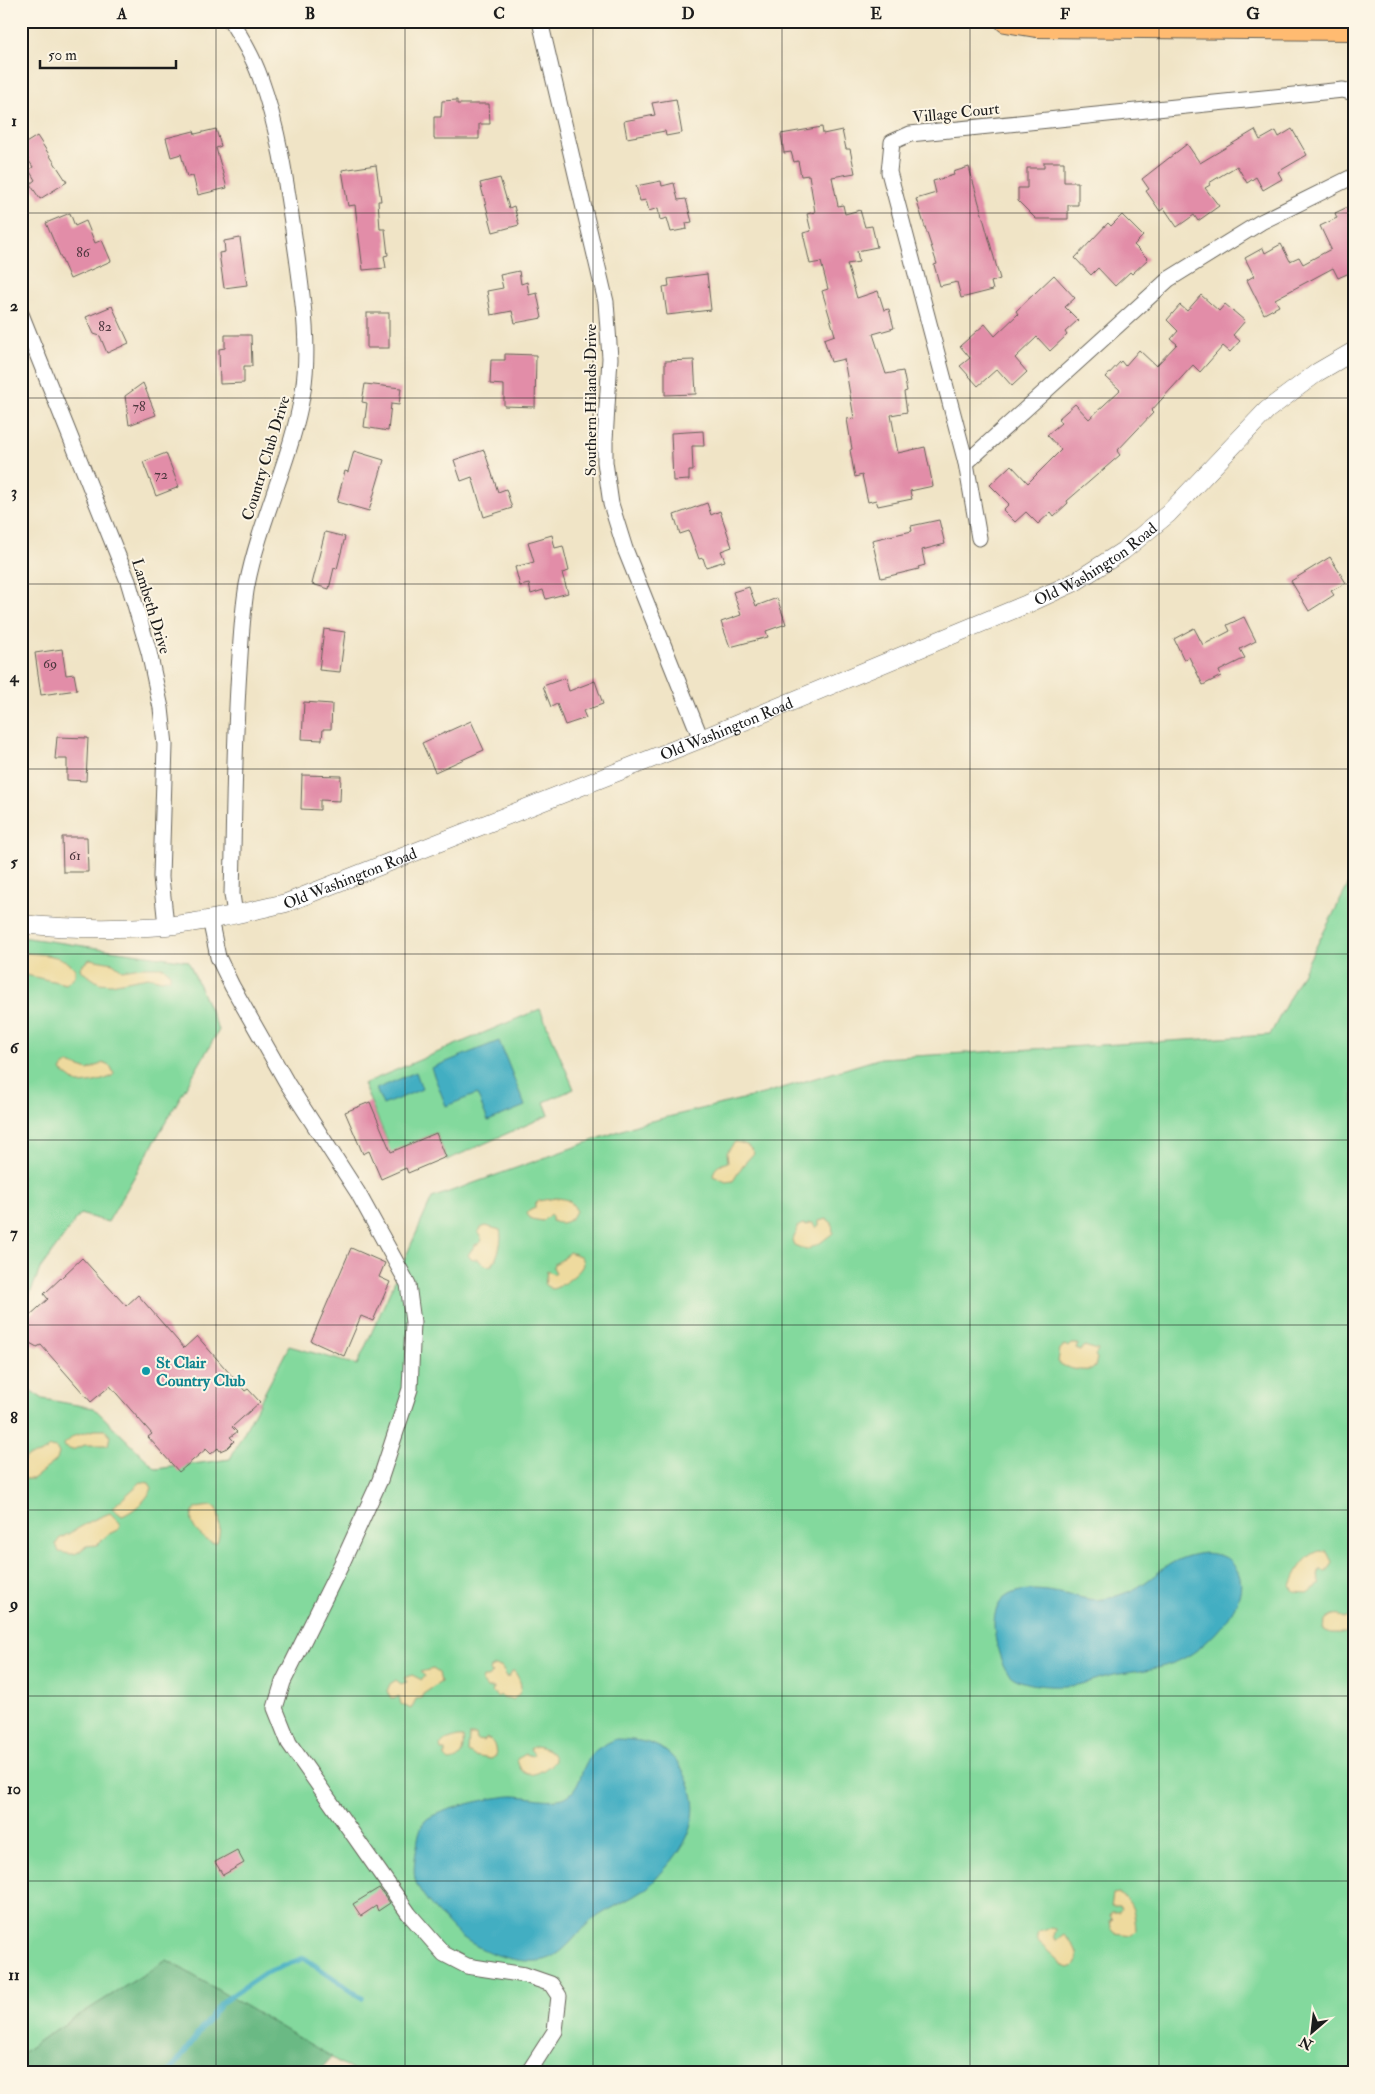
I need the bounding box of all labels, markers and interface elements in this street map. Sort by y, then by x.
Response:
text: A [116,4,128,24]
text: B [305,4,315,24]
text: C [493,4,505,24]
text: D [681,4,695,24]
text: E [870,4,882,24]
text: F [1060,4,1070,24]
text: G [1246,4,1260,24]
scale bar [40,38,176,70]
text: 50 m [48,46,77,65]
street label: Village Court [912,98,1000,127]
text: 1 [11,111,17,131]
house number: 86 [76,244,91,261]
text: 2 [10,296,18,316]
house number: 82 [98,318,112,335]
street label: Southern Hilands Drive [581,324,601,476]
street label: Country Club Drive [237,393,295,523]
house number: 78 [133,398,146,415]
house number: 72 [154,466,168,483]
text: 3 [11,482,17,502]
street label: Old Washington Road [1031,518,1161,610]
street label: Lambeth Drive [127,556,175,657]
house number: 69 [43,655,57,672]
text: 4 [9,667,20,687]
street label: Old Washington Road [657,693,796,765]
street label: Old Washington Road [280,843,420,914]
house number: 61 [69,847,81,864]
text: 5 [10,852,18,872]
text: 6 [10,1038,20,1058]
text: 7 [10,1223,18,1243]
place label: St Clair Country Club [156,1353,245,1392]
marker: St Clair Country Club [140,1365,152,1377]
text: 8 [10,1408,18,1428]
text: 9 [8,1594,18,1614]
text: 10 [7,1779,21,1799]
text: 11 [8,1965,20,1985]
north arrow [1288,2006,1338,2056]
text: N [1296,2032,1317,2054]

